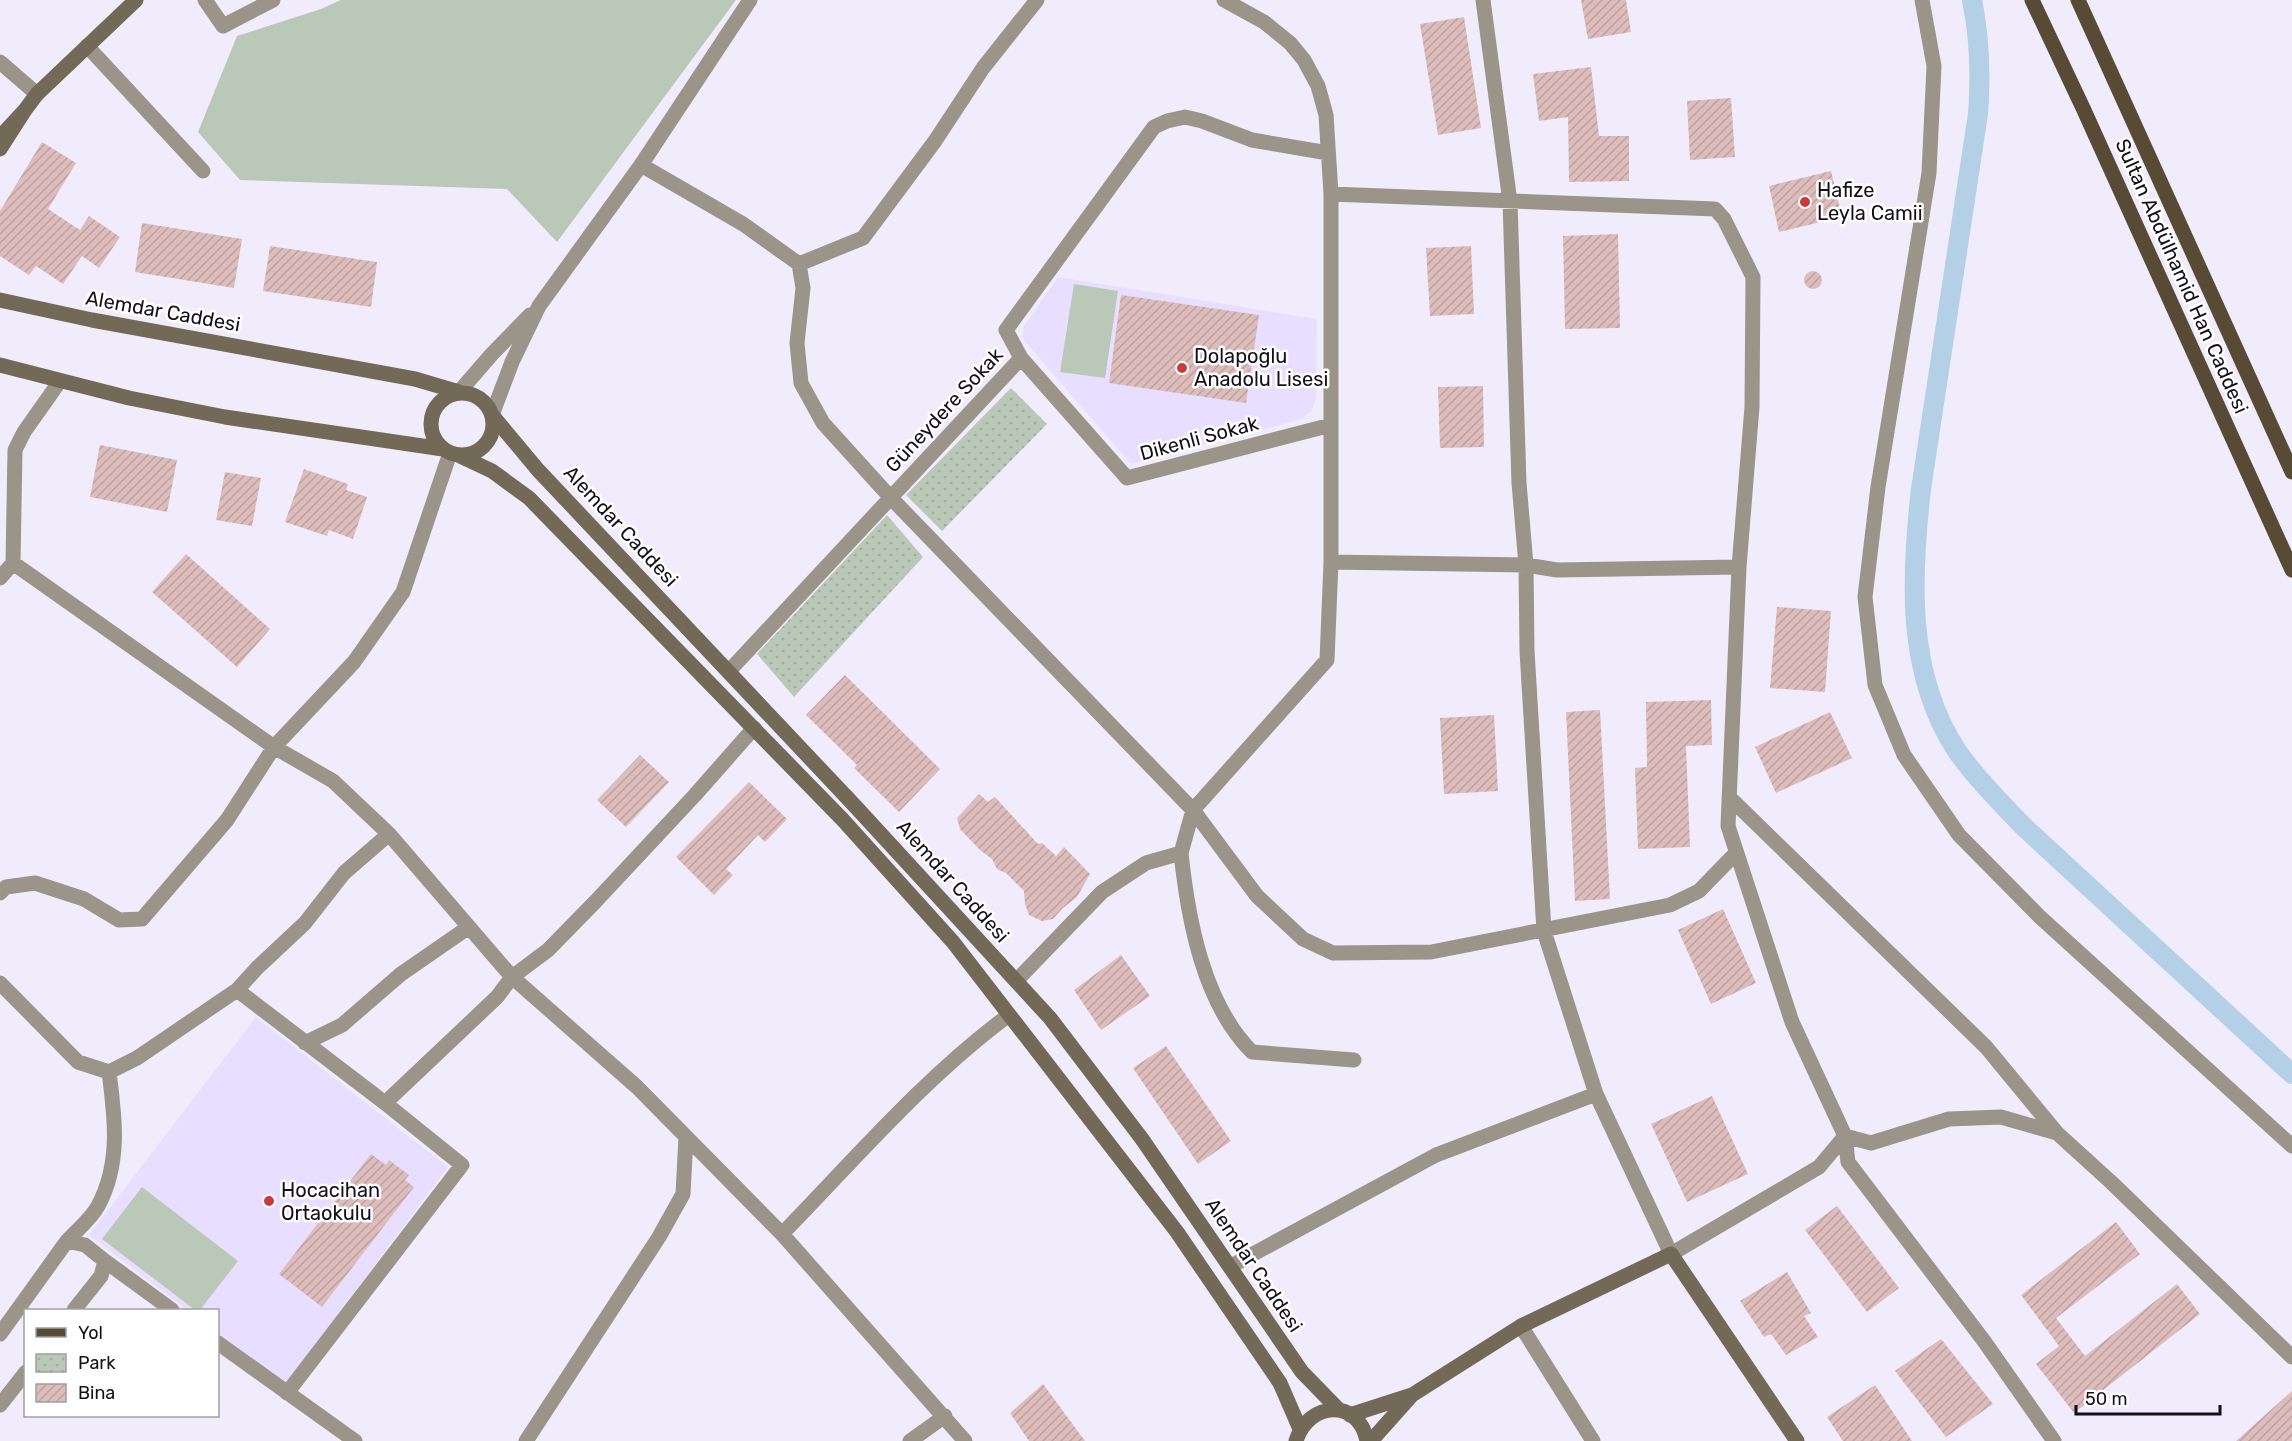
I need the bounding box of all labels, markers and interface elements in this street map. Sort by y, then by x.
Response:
street label: Sultan Abdülhamid Han Caddesi [2110,135,2254,417]
place label: Hafize Leyla Camii [1817,178,1923,225]
marker: Hafize Leyla Camii [1798,195,1812,209]
street label: Alemdar Caddesi [84,286,242,336]
street label: Güneydere Sokak [880,342,1008,477]
place label: Dolapoğlu Anadolu Lisesi [1194,344,1328,391]
marker: Dolapoğlu Anadolu Lisesi [1175,361,1189,375]
street label: Dikenli Sokak [1137,410,1262,465]
street label: Alemdar Caddesi [559,461,683,591]
street label: Alemdar Caddesi [892,815,1014,947]
place label: Hocacihan Ortaokulu [281,1178,380,1225]
street label: Alemdar Caddesi [1200,1193,1308,1337]
marker: Hocacihan Ortaokulu [262,1194,276,1208]
legend [24,1309,219,1417]
text: Yol [78,1322,103,1344]
text: Park [78,1352,116,1374]
scale bar [2076,1378,2220,1416]
text: Bina [78,1382,115,1404]
text: 50 m [2085,1388,2128,1410]

